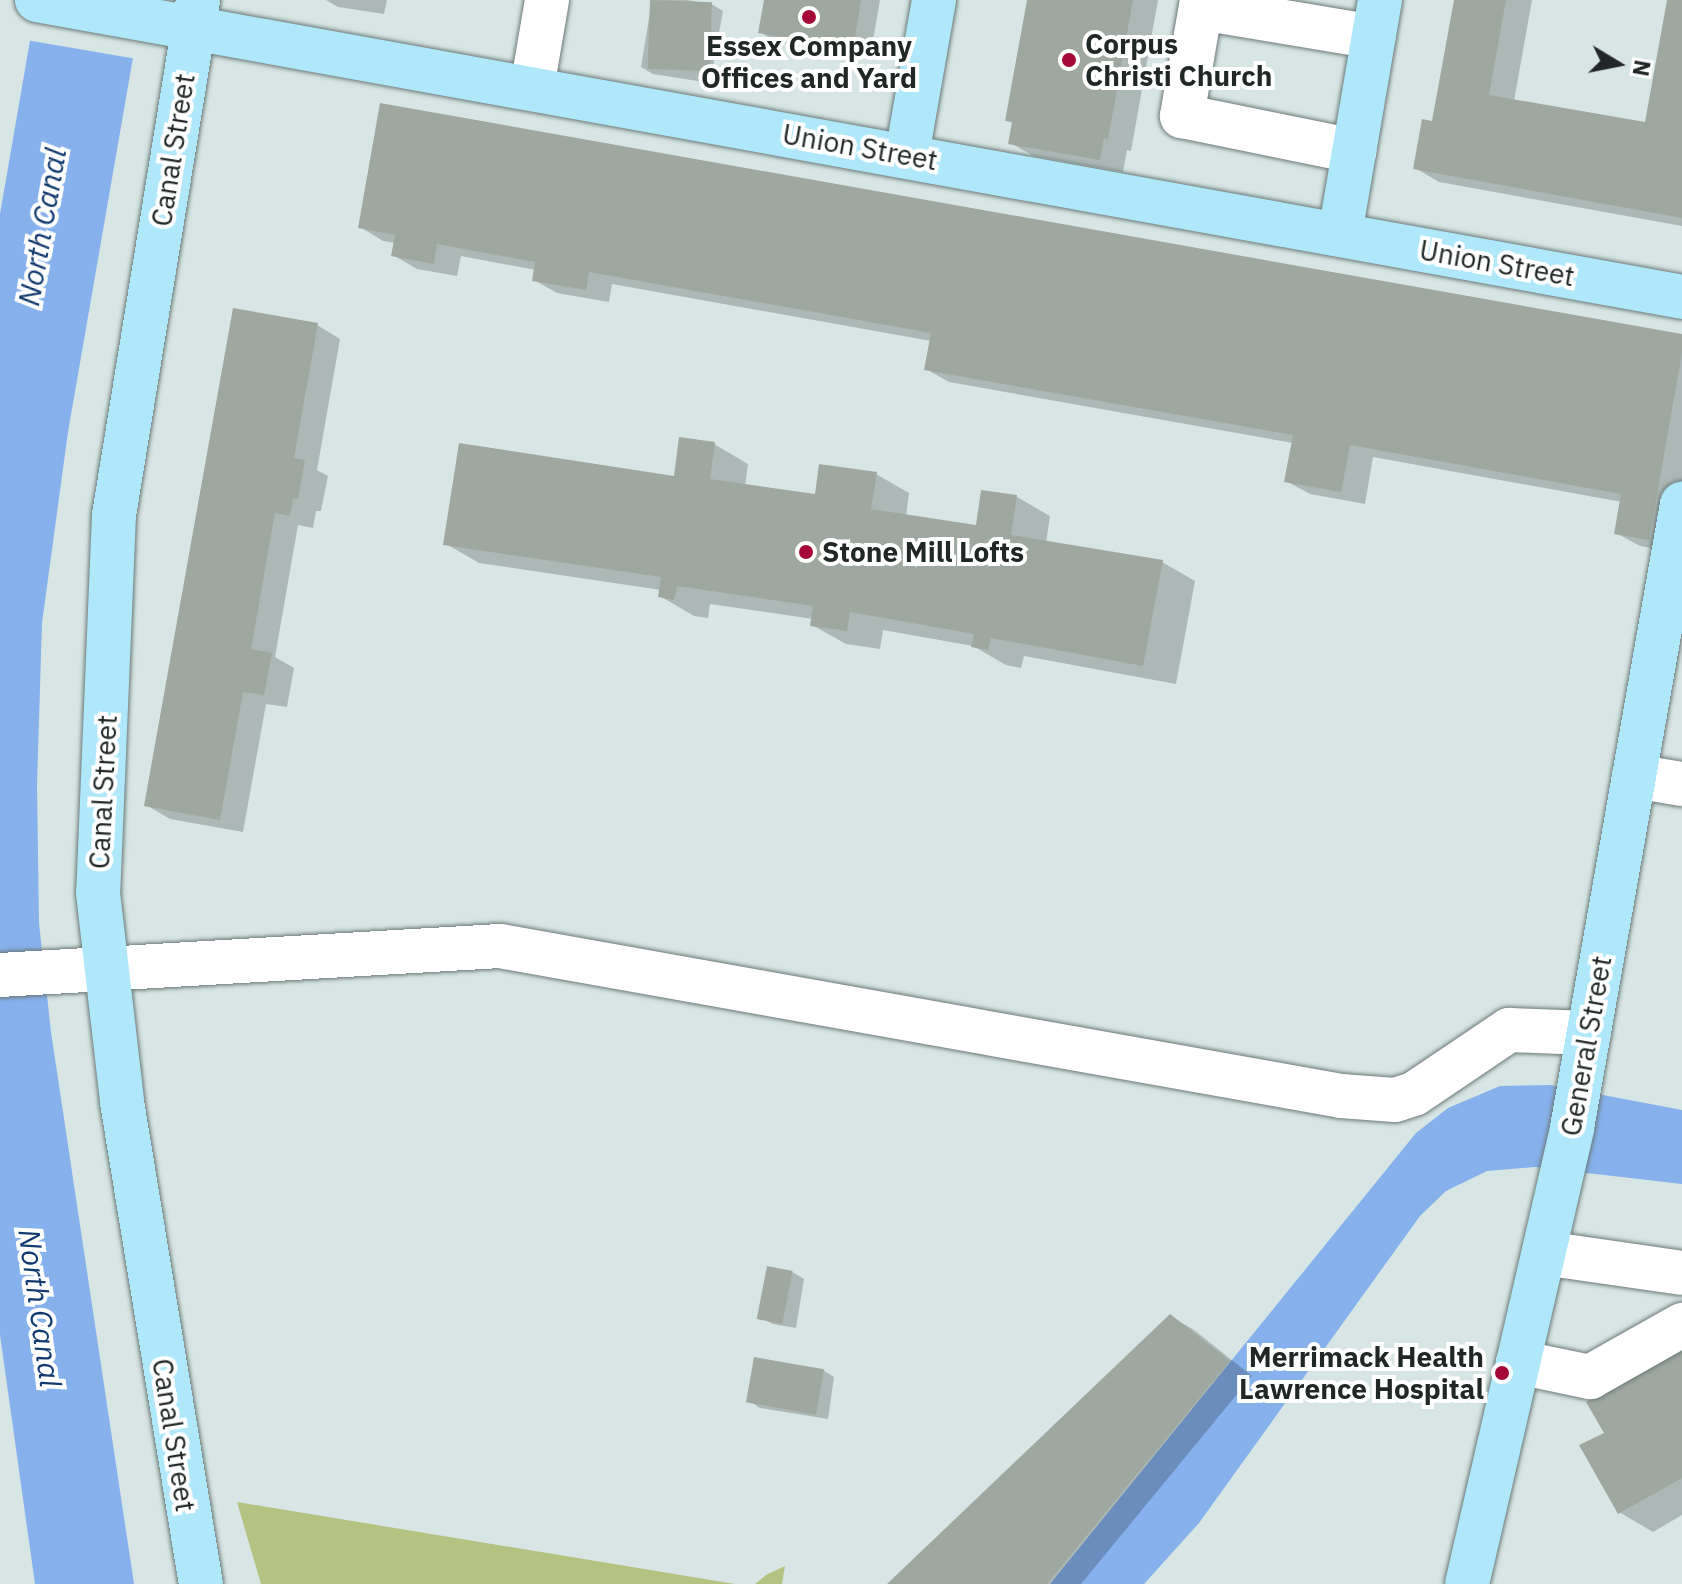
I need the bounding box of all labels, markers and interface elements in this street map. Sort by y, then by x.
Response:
marker: Essex Company Offices and Yard [800,8,818,26]
north arrow [1578,24,1658,104]
place label: Corpus Christi Church [1085,27,1272,93]
place label: Essex Company Offices and Yard [701,29,917,95]
marker: Corpus Christi Church [1060,51,1078,69]
text: N [1626,58,1658,79]
street label: Canal Street [144,71,202,229]
street label: Union Street [780,117,940,177]
water label: North Canal [10,145,74,309]
street label: Union Street [1417,233,1577,293]
place label: Stone Mill Lofts [822,535,1024,569]
marker: Stone Mill Lofts [797,543,815,561]
street label: Canal Street [82,714,124,870]
street label: General Street [1554,953,1618,1139]
water label: North Canal [11,1227,69,1389]
place label: Merrimack Health Lawrence Hospital [1239,1340,1484,1406]
street label: Canal Street [145,1356,203,1514]
marker: Merrimack Health Lawrence Hospital [1491,1362,1513,1384]

